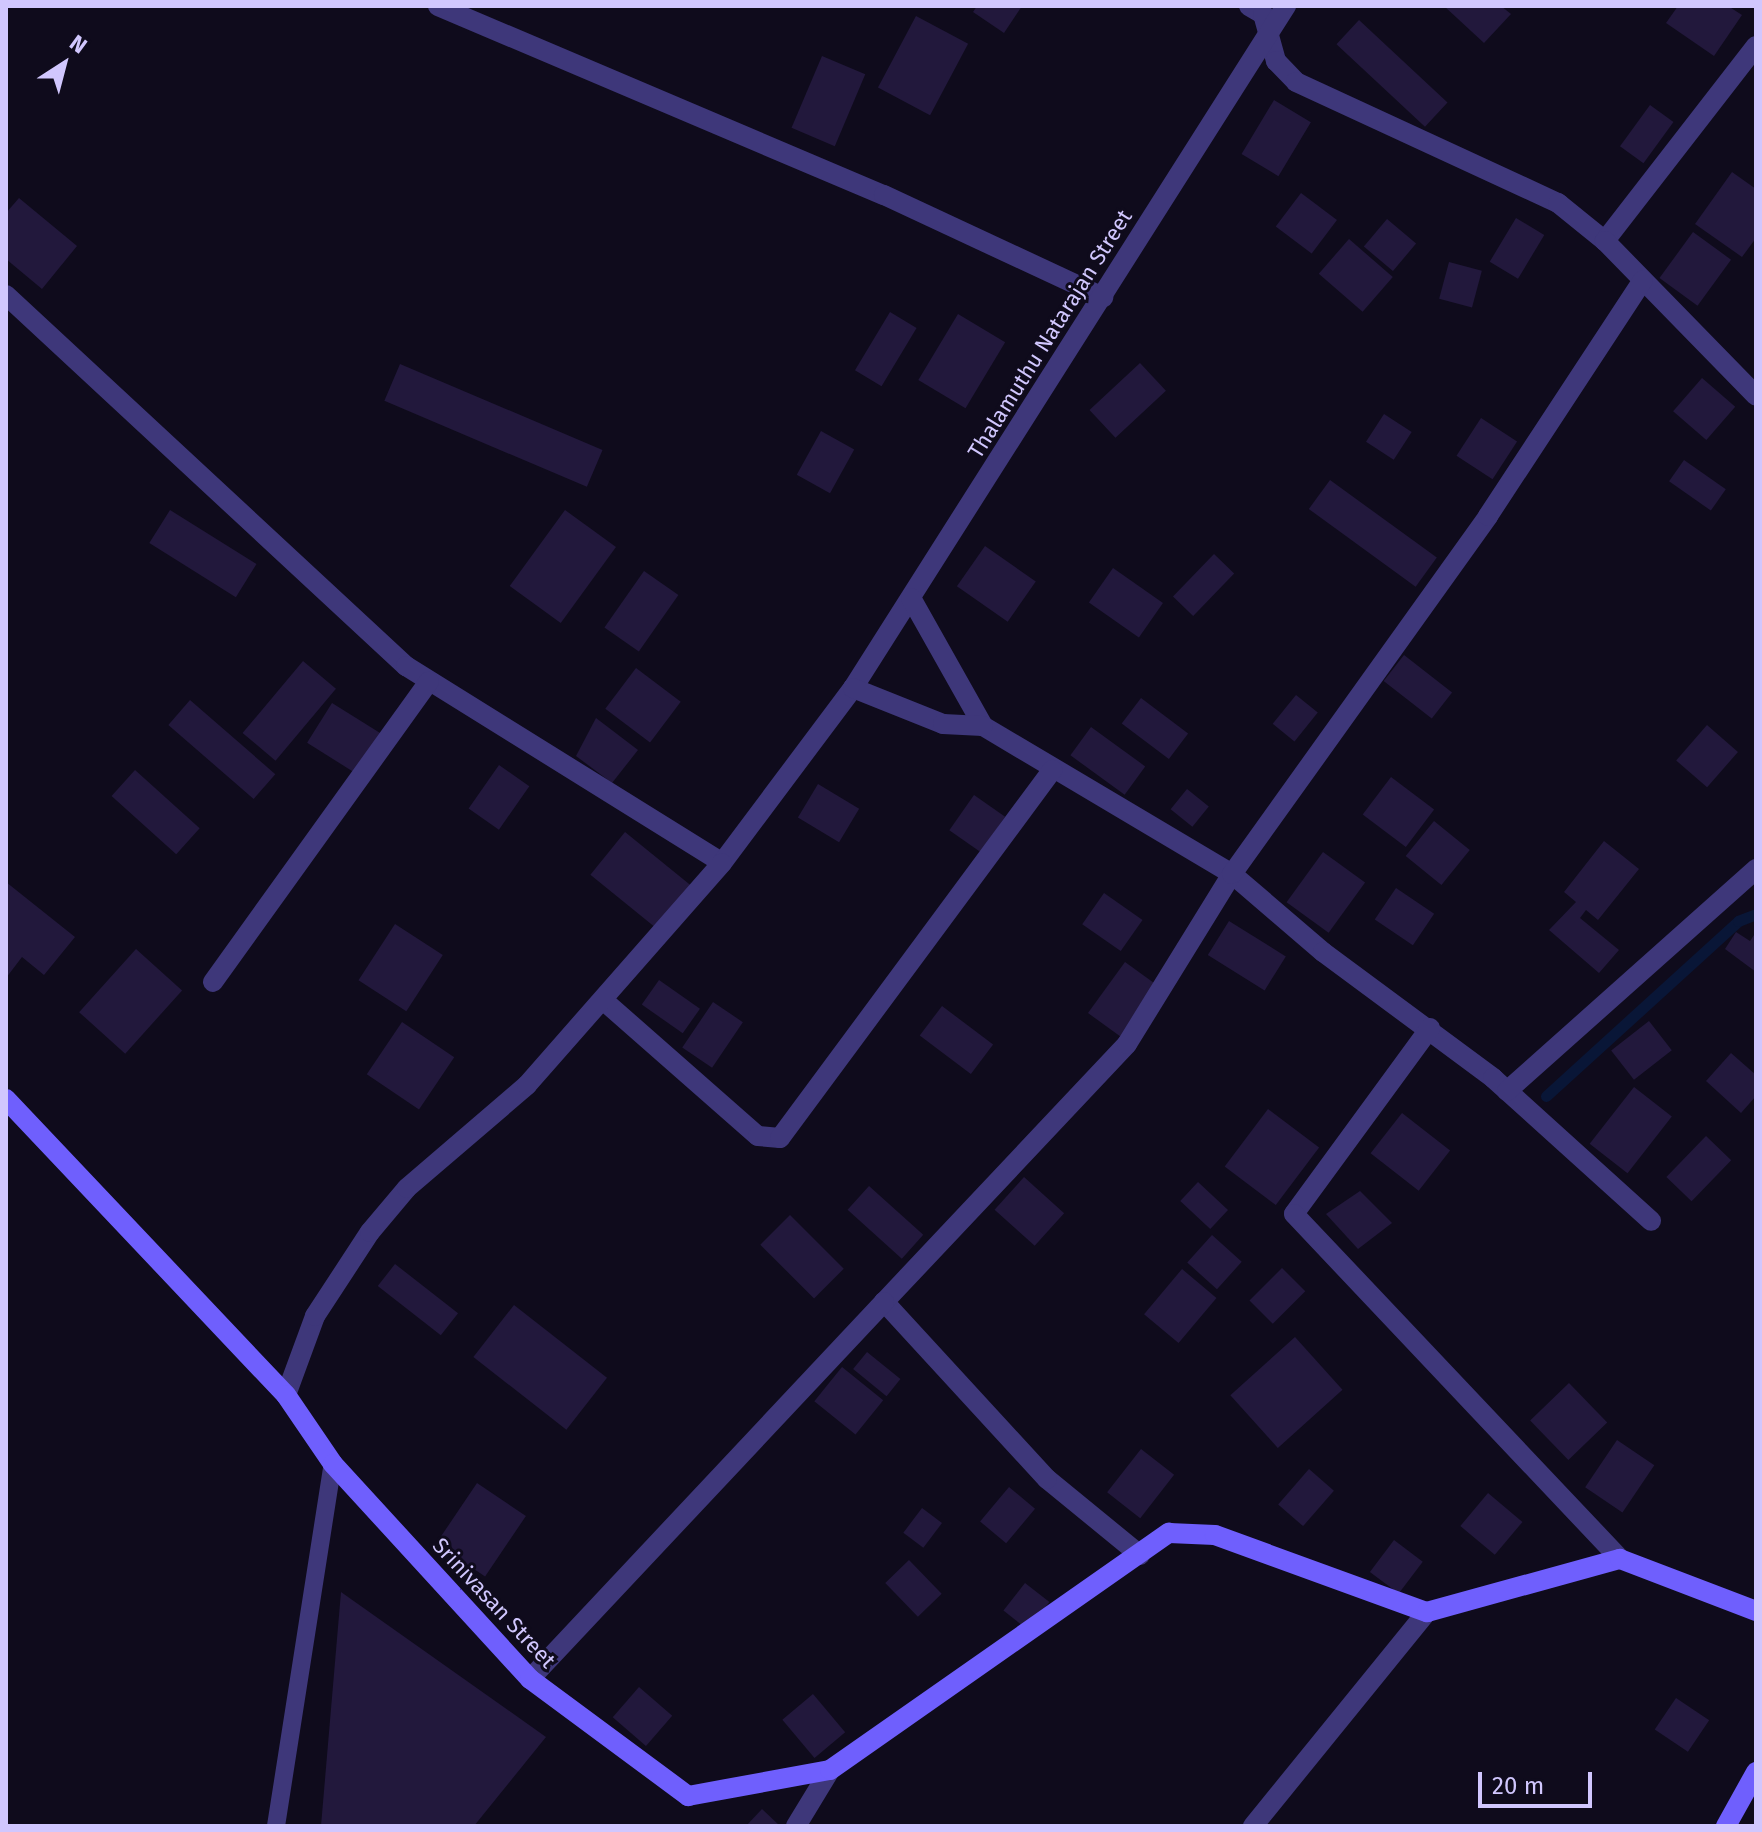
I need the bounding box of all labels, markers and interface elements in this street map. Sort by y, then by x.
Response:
north arrow [24,24,104,104]
text: N [65,29,92,59]
street label: Thalamuthu Natarajan Street [962,205,1138,463]
street label: Srinivasan Street [427,1532,561,1674]
scale bar [1482,1756,1596,1806]
text: 20 m [1492,1772,1544,1800]

